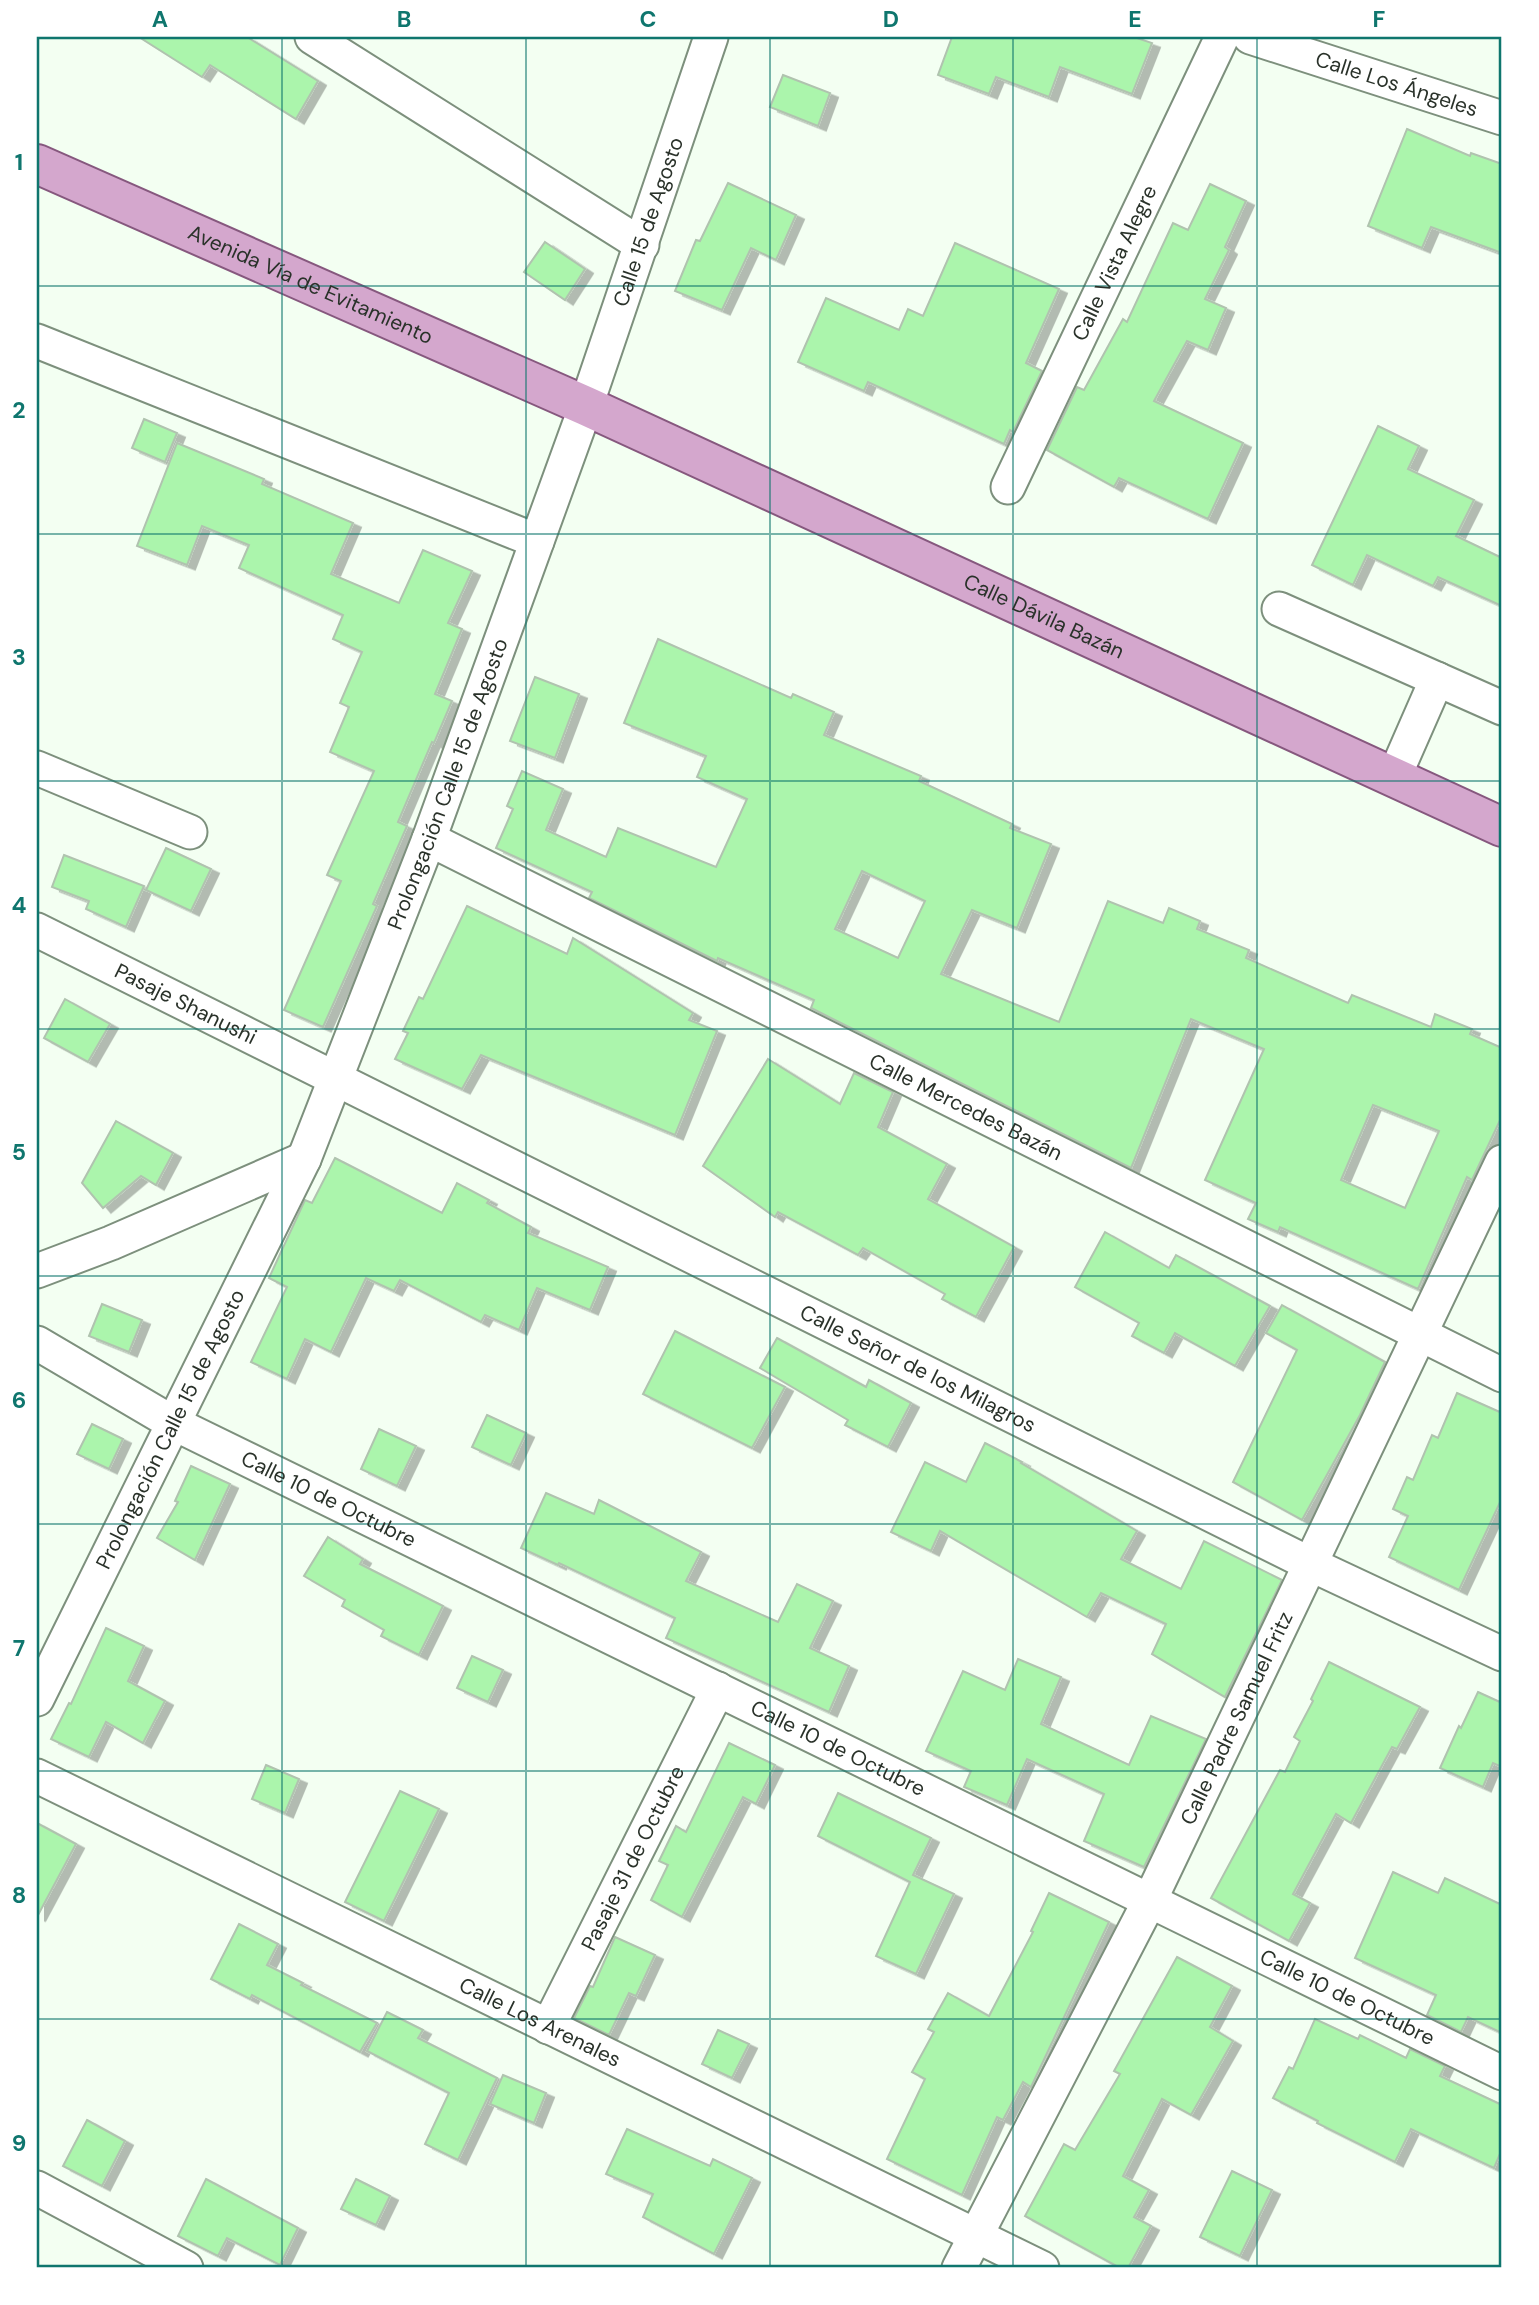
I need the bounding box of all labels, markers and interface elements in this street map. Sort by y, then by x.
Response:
text: A [152,4,168,34]
text: B [397,4,411,34]
text: C [640,4,656,34]
text: D [883,4,899,34]
text: E [1128,4,1142,34]
text: F [1373,4,1386,34]
street label: Calle Los Ángeles [1312,45,1481,123]
street label: Calle 15 de Agosto [607,133,690,310]
text: 1 [15,147,23,177]
street label: Calle Vista Alegre [1065,180,1164,346]
street label: Avenida Vía de Evitamiento [184,218,437,351]
text: 2 [12,395,26,425]
street label: Calle Dávila Bazán [959,567,1129,666]
street label: Prolongación Calle 15 de Agosto [381,634,515,934]
text: 3 [12,642,26,672]
text: 4 [12,890,27,920]
street label: Pasaje Shanushi [110,957,261,1051]
street label: Calle Mercedes Bazán [864,1047,1067,1167]
text: 5 [12,1137,26,1167]
street label: Prolongación Calle 15 de Agosto [89,1285,251,1574]
street label: Calle Señor de los Milagros [795,1298,1041,1439]
text: 6 [12,1385,26,1415]
street label: Calle 10 de Octubre [236,1444,421,1554]
street label: Calle Padre Samuel Fritz [1174,1607,1300,1829]
text: 7 [13,1633,25,1663]
street label: Calle 10 de Octubre [746,1694,930,1803]
street label: Pasaje 31 de Octubre [575,1761,691,1955]
text: 8 [12,1880,26,1910]
street label: Calle 10 de Octubre [1255,1943,1439,2052]
street label: Calle Los Arenales [455,1971,625,2074]
text: 9 [12,2128,26,2158]

